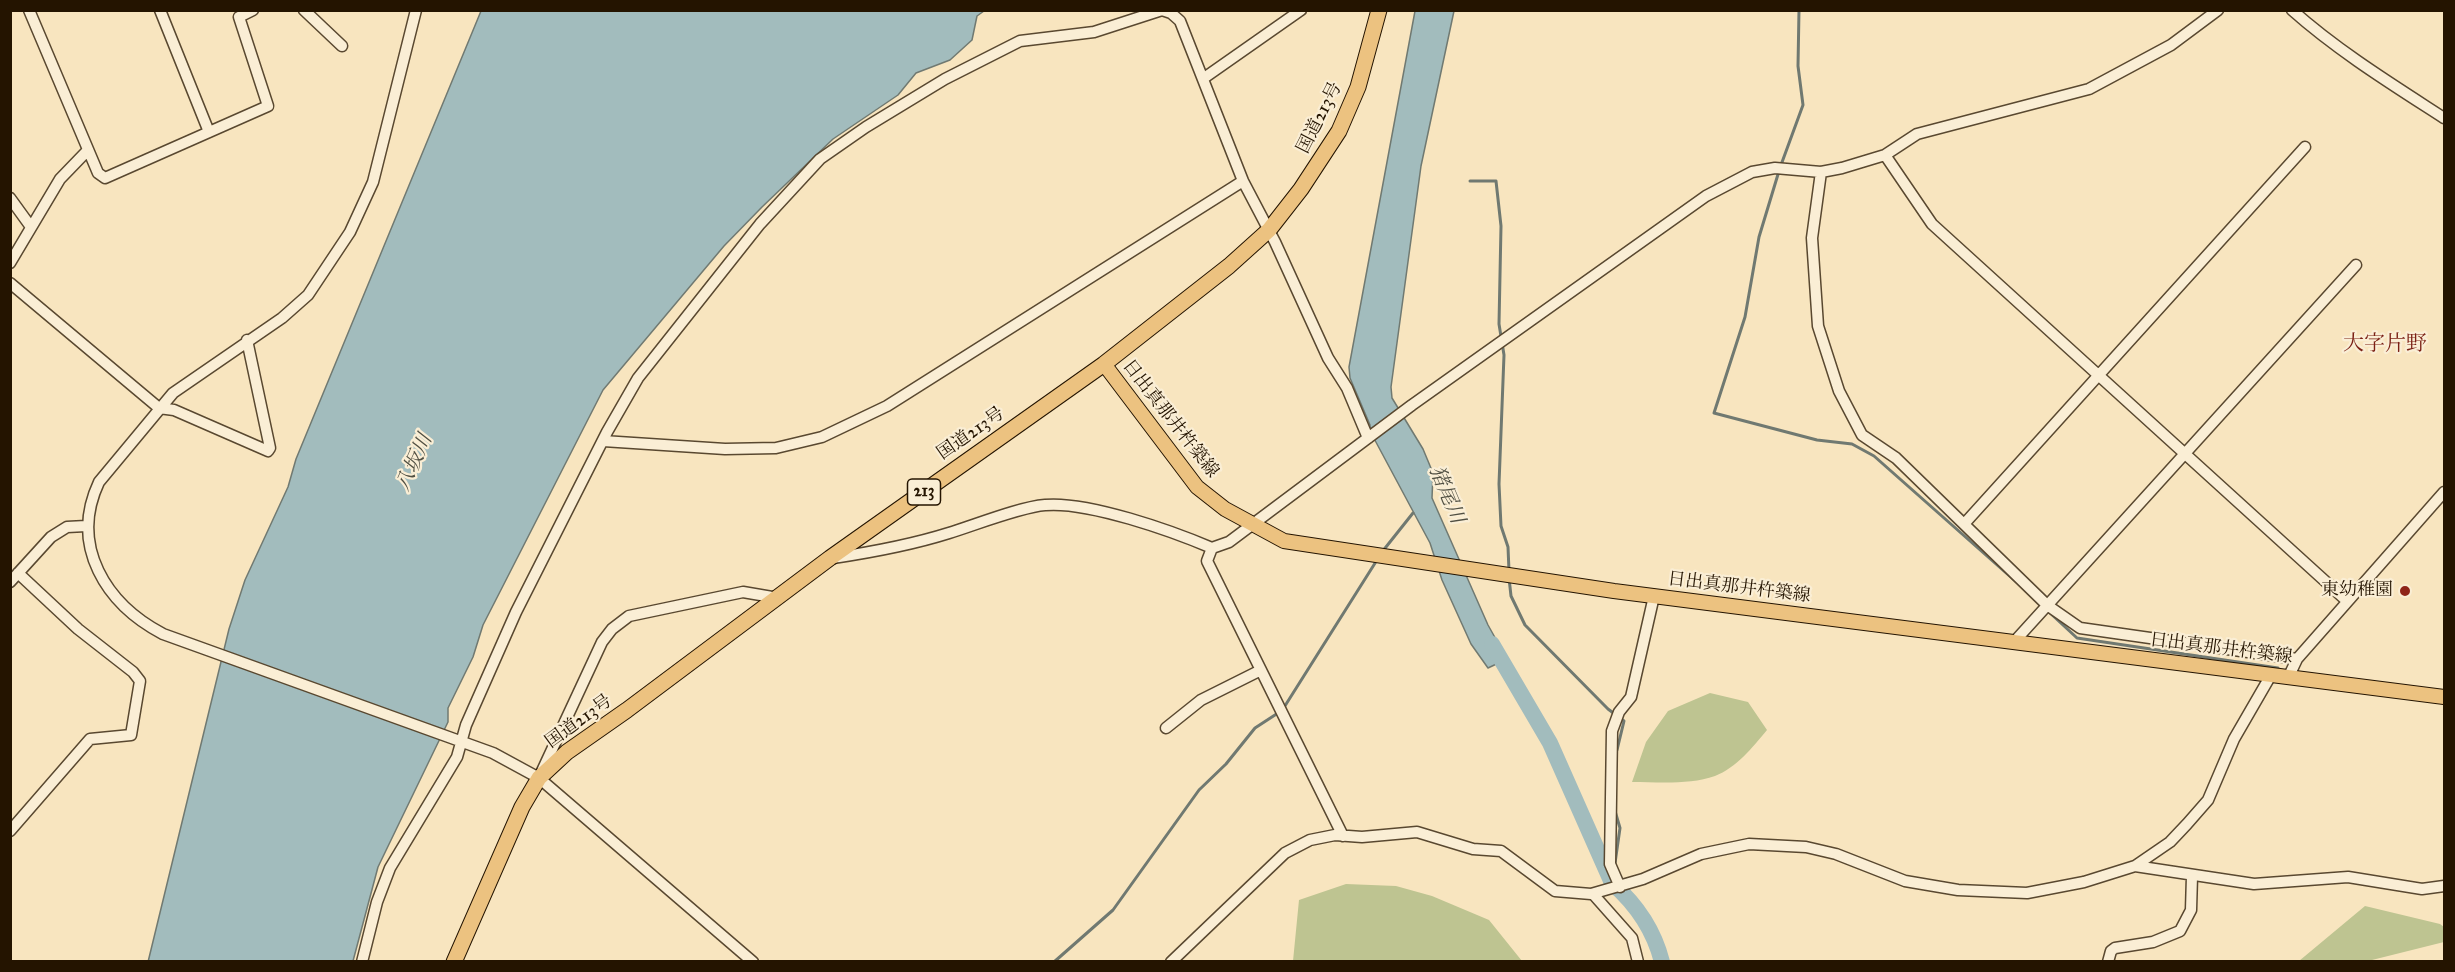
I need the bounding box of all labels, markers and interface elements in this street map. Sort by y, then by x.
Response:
street label: 国道213号 [1293,79,1347,157]
district label: 大字片野 [2343,332,2427,358]
street label: 日出真那井杵築線 [1117,356,1223,482]
street label: 国道213号 [933,403,1009,465]
water label: 八坂川 [392,431,438,495]
water label: 猪尾川 [1423,463,1469,527]
road number: 213 [908,479,940,505]
street label: 日出真那井杵築線 [1666,569,1812,607]
place label: 東幼稚園 [2321,580,2393,602]
marker: 東幼稚園 [2398,584,2412,598]
street label: 日出真那井杵築線 [2148,630,2294,668]
street label: 国道213号 [541,691,617,753]

